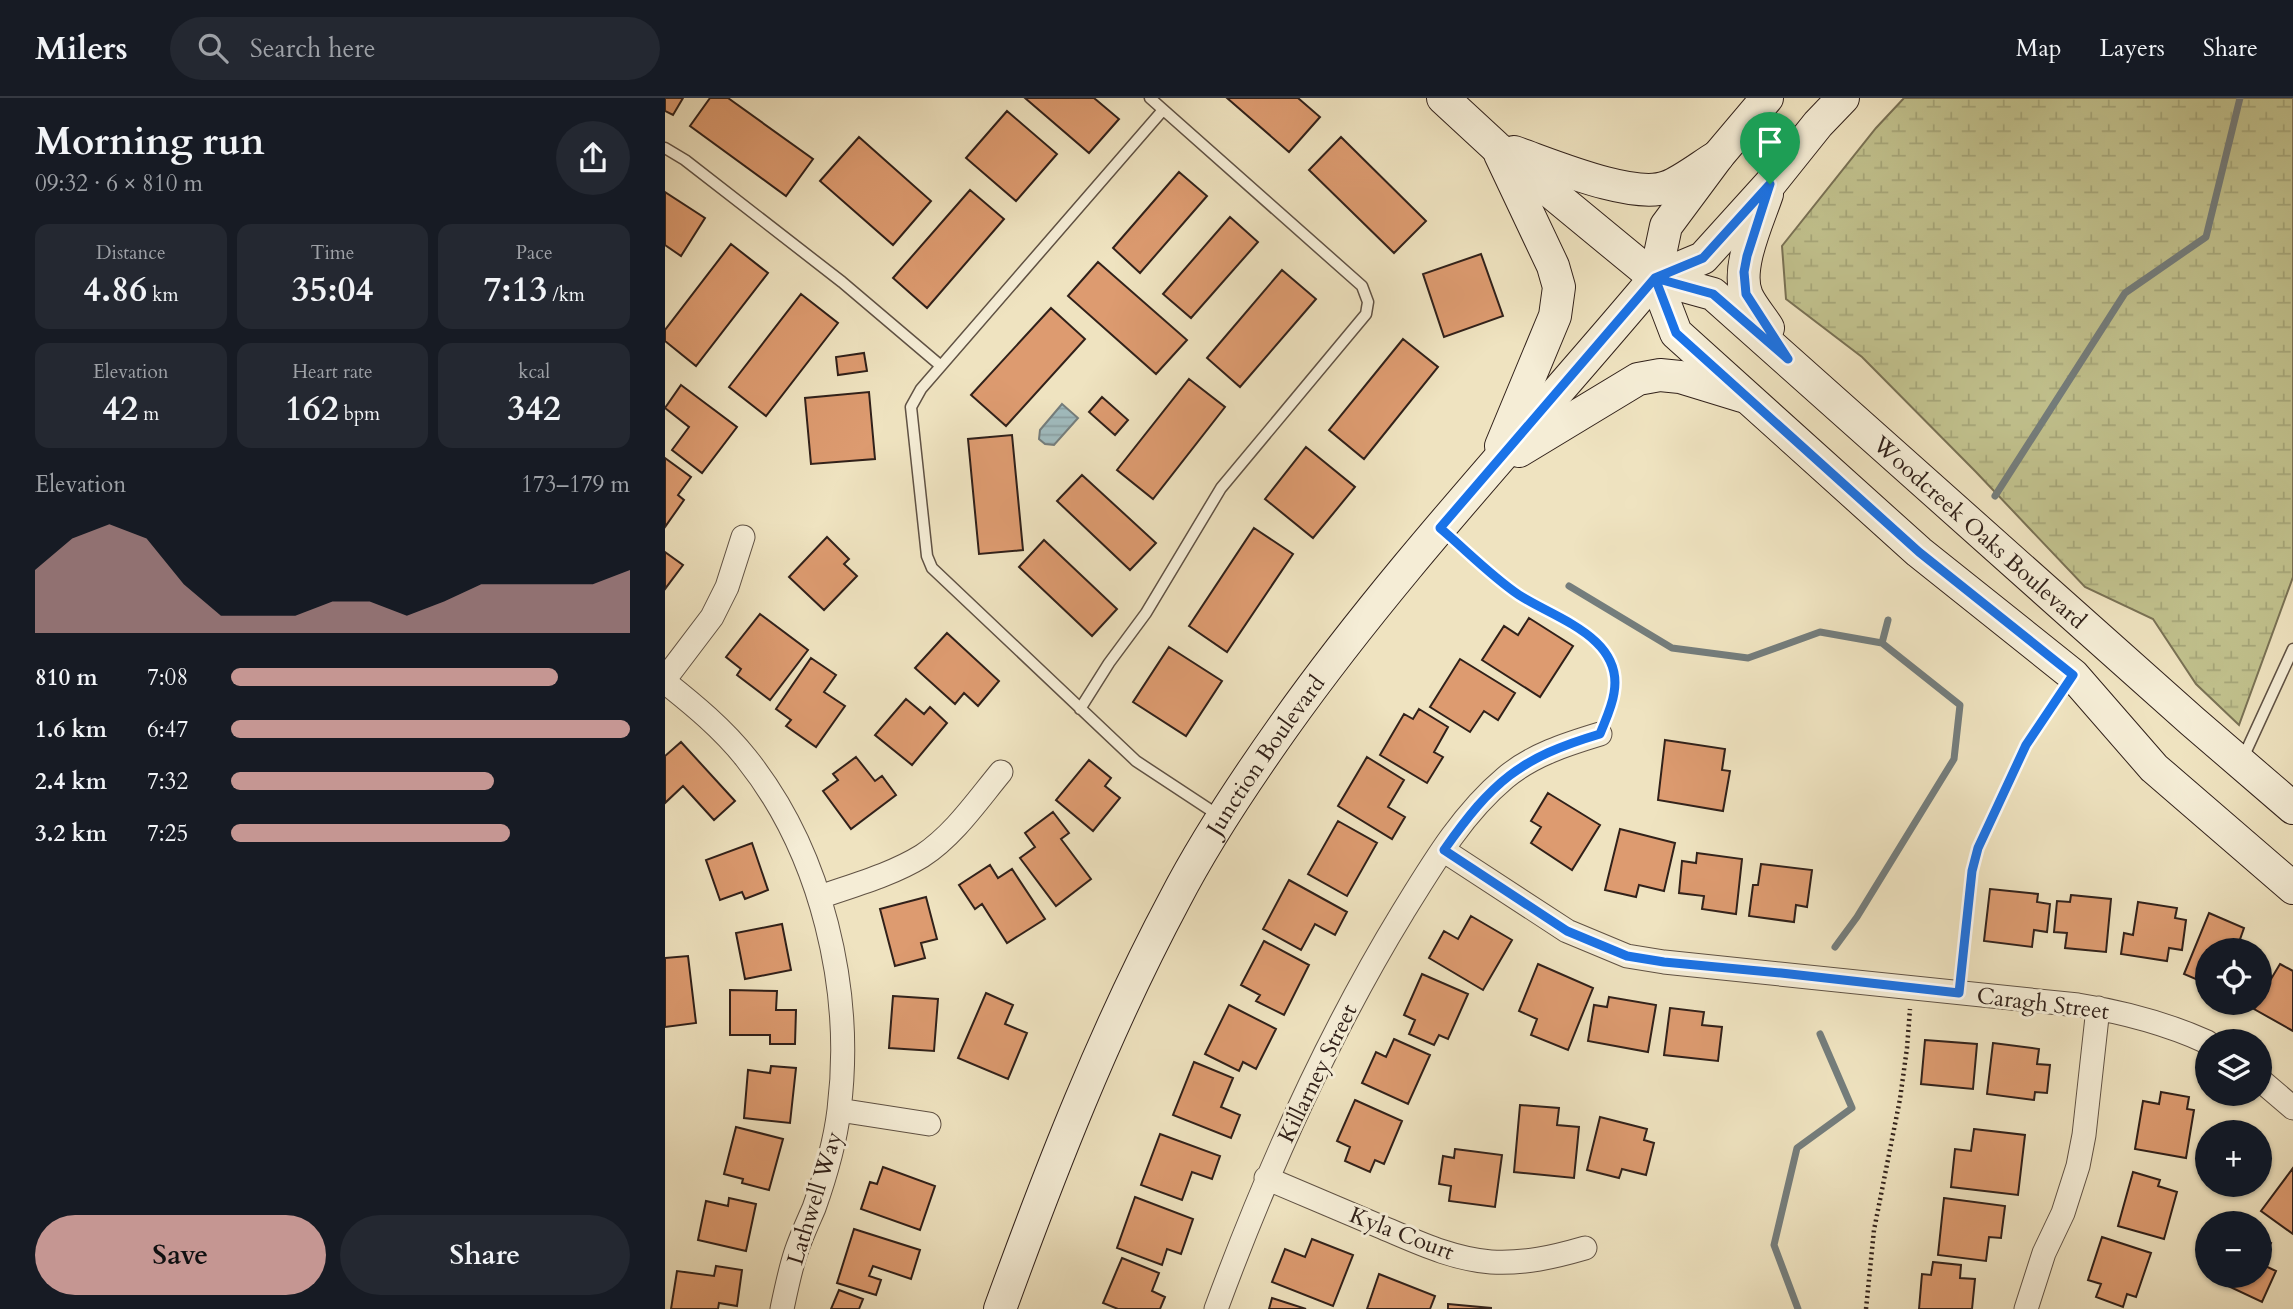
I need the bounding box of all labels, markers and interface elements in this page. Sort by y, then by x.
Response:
search box [170,17,660,80]
text: Milers [35,26,128,71]
icon: search [194,29,232,67]
text: Search here [250,31,376,66]
text: Map [2016,32,2062,65]
text: Layers [2100,32,2165,65]
text: Share [2203,32,2258,65]
pin [1740,112,1800,184]
text: Morning run [35,116,265,168]
button: share [556,121,630,195]
icon: arrive [1751,123,1789,161]
text: 09:32 · 6 × 810 m [35,168,203,199]
text: Distance [96,240,166,266]
text: Time [311,240,354,266]
text: Pace [516,240,553,266]
text: 4.86 [83,266,147,314]
text: 35:04 [292,266,373,314]
text: 7:13 [483,266,547,314]
text: km [147,282,178,308]
text: /km [547,282,585,308]
text: Elevation [93,359,169,385]
text: Heart rate [292,359,373,385]
text: kcal [518,359,550,385]
text: 42 [102,385,138,433]
text: 162 [285,385,339,433]
text: 342 [507,385,561,433]
text: m [138,401,159,427]
text: bpm [339,401,380,427]
street label: Woodcreek Oaks Boulevard [1866,428,2094,636]
text: Elevation [35,469,126,500]
text: 173–179 m [521,469,630,500]
text: 810 m [35,662,98,693]
text: 7:08 [147,662,188,693]
street label: Junction Boulevard [1198,668,1332,844]
text: 1.6 km [35,714,107,745]
text: 6:47 [147,714,188,745]
text: 2.4 km [35,766,107,797]
text: 7:32 [147,766,188,797]
text: 3.2 km [35,818,107,849]
text: 7:25 [147,818,188,849]
map controls [2195,938,2272,1288]
button: locate [2195,938,2272,1015]
street label: Caragh Street [1975,980,2111,1027]
street label: Killarney Street [1270,999,1364,1148]
button: layers [2195,1029,2272,1106]
button: + [2195,1120,2272,1197]
street label: Lathwell Way [779,1128,849,1269]
street label: Kyla Court [1345,1199,1459,1268]
button: − [2195,1211,2272,1288]
button: Save [35,1215,326,1295]
button: Share [340,1215,630,1295]

